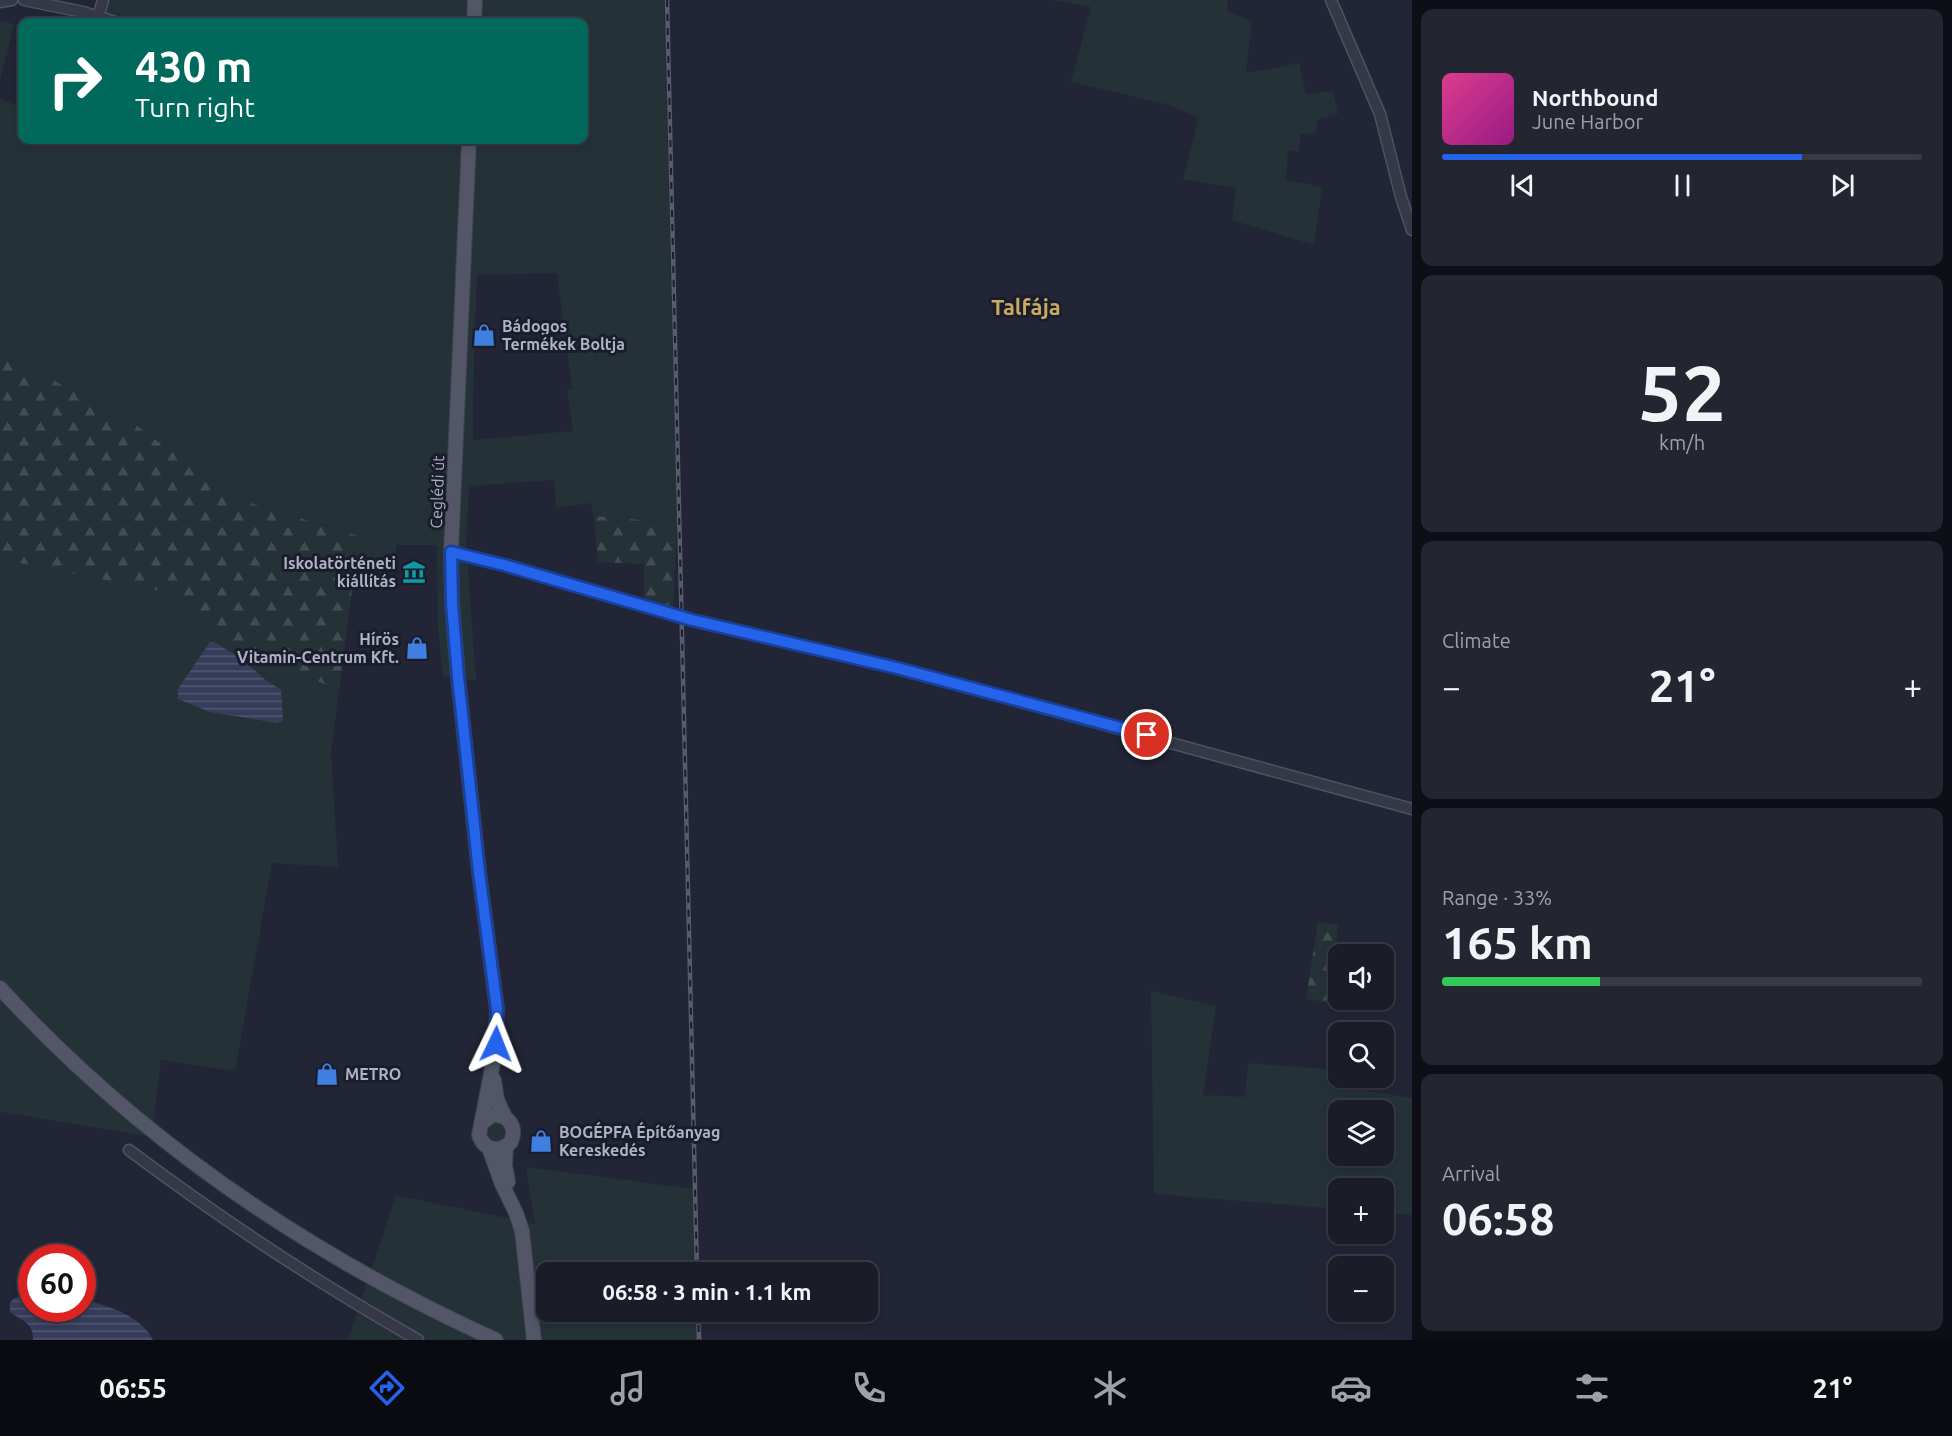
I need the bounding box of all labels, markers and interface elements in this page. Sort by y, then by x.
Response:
icon: right [36,42,114,120]
text: 430 m [135,43,252,90]
text: Northbound [1532,85,1658,110]
text: Turn right [135,92,255,122]
text: June Harbor [1532,110,1643,133]
icon: previous [1506,169,1539,202]
icon: pause [1666,169,1699,202]
icon: next [1826,169,1859,202]
district label: Talfája [991,294,1061,319]
place label: Bádogos Termékek Boltja [502,317,625,353]
shop icon: Bádogos Termékek Boltja [471,322,497,348]
text: 52 [1638,348,1726,436]
text: km/h [1659,431,1705,454]
street label: Ceglédi út [427,454,447,529]
place label: Iskolatörténeti kiállítás [283,554,396,590]
museum icon: Iskolatörténeti kiállítás [401,559,427,585]
text: Climate [1442,629,1511,652]
place label: Hírös Vitamin-Centrum Kft. [237,630,399,666]
shop icon: Hírös Vitamin-Centrum Kft. [404,635,430,661]
text: 21° [1649,660,1715,711]
text: − [1442,668,1461,705]
text: + [1903,668,1922,705]
pin [1121,709,1172,760]
icon: arrive [1130,718,1163,751]
text: Range · 33% [1442,886,1552,909]
text: 165 km [1442,917,1593,968]
map controls [1328,944,1394,1322]
button: sound [1328,944,1394,1010]
position arrow [464,1012,528,1076]
button: search [1328,1022,1394,1088]
shop icon: METRO [314,1061,340,1087]
place label: METRO [345,1065,401,1083]
button: layers [1328,1100,1394,1166]
place label: BOGÉPFA Építőanyag Kereskedés [559,1121,720,1159]
shop icon: BOGÉPFA Építőanyag Kereskedés [528,1128,554,1154]
text: Arrival [1442,1162,1500,1185]
button: + [1328,1178,1394,1244]
text: 06:58 [1442,1193,1555,1244]
speed limit sign: 60 [18,1244,96,1322]
button: − [1328,1256,1394,1322]
text: 06:58 · 3 min · 1.1 km [602,1279,812,1304]
icon: directions [366,1367,408,1409]
icon: music [607,1367,649,1409]
icon: phone [848,1367,890,1409]
icon: climate [1089,1367,1131,1409]
icon: car [1330,1367,1372,1409]
icon: filters [1571,1367,1613,1409]
text: 06:55 [100,1373,167,1403]
text: 21° [1812,1373,1852,1403]

